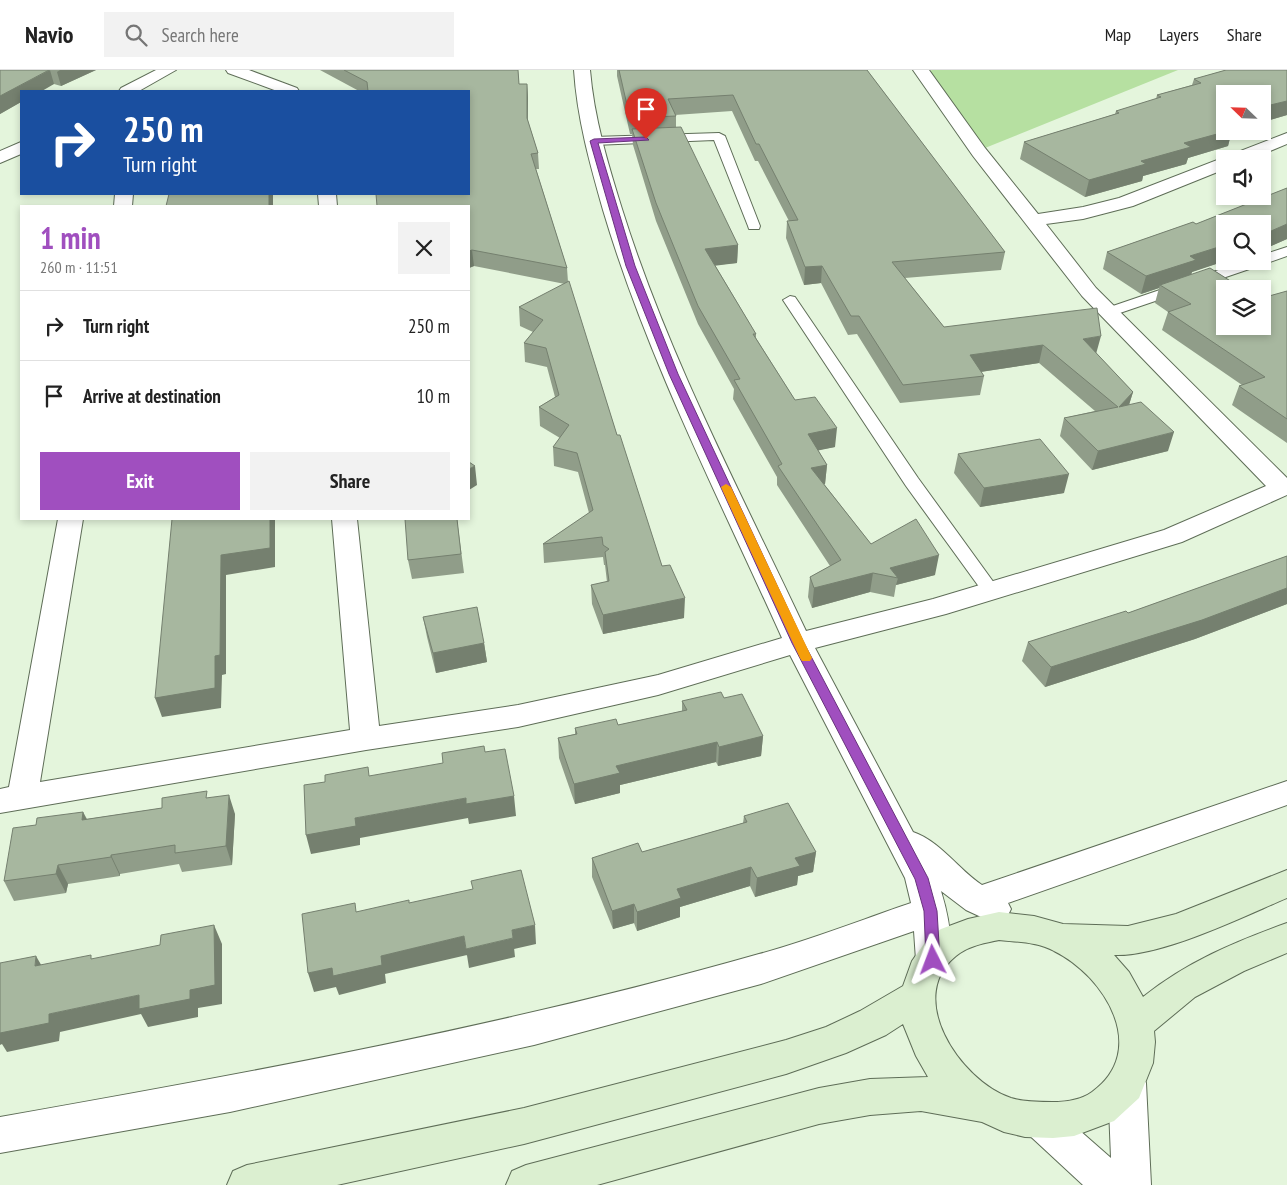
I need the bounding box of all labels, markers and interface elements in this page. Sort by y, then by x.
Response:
search box [104,12,454,57]
text: Navio [25,19,74,50]
icon: search [122,21,150,49]
text: Search here [162,23,239,47]
text: Map [1105,23,1131,46]
text: Layers [1159,23,1199,46]
text: Share [1227,23,1262,46]
north arrow [1216,85,1271,140]
map controls [1216,85,1271,335]
pin [625,88,667,139]
icon: arrive [632,95,660,123]
text: 250 m [123,106,204,152]
icon: right [40,110,105,175]
text: Turn right [123,150,197,178]
button: sound [1216,150,1271,205]
button: search [1216,215,1271,270]
text: 1 min [40,218,101,257]
button: close [398,222,450,274]
text: 260 m · 11:51 [40,257,118,277]
button: layers [1216,280,1271,335]
icon: right [40,312,68,340]
text: Turn right [83,314,149,338]
text: 250 m [408,314,450,338]
icon: arrive [40,382,68,410]
text: Arrive at destination [83,384,221,408]
text: 10 m [417,384,450,408]
button: Exit [40,452,240,510]
button: Share [250,452,450,510]
position arrow [906,933,958,985]

